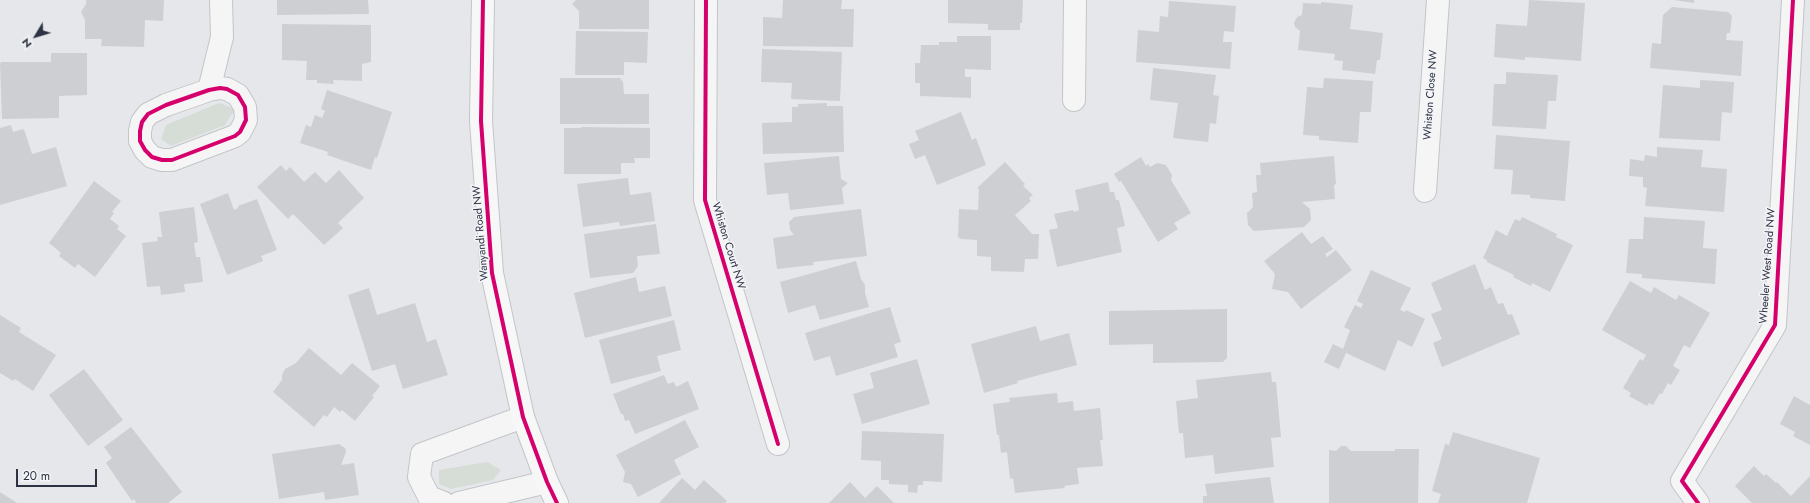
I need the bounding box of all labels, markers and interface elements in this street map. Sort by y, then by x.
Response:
north arrow [16,16,56,56]
text: N [18,35,36,52]
street label: Whiston Close NW [1421,49,1441,141]
street label: Wanyandi Road NW [470,185,492,281]
street label: Whiston Court NW [709,201,747,291]
street label: Wheeler West Road NW [1757,208,1779,324]
scale bar [18,461,99,487]
text: 20 m [23,467,50,485]

